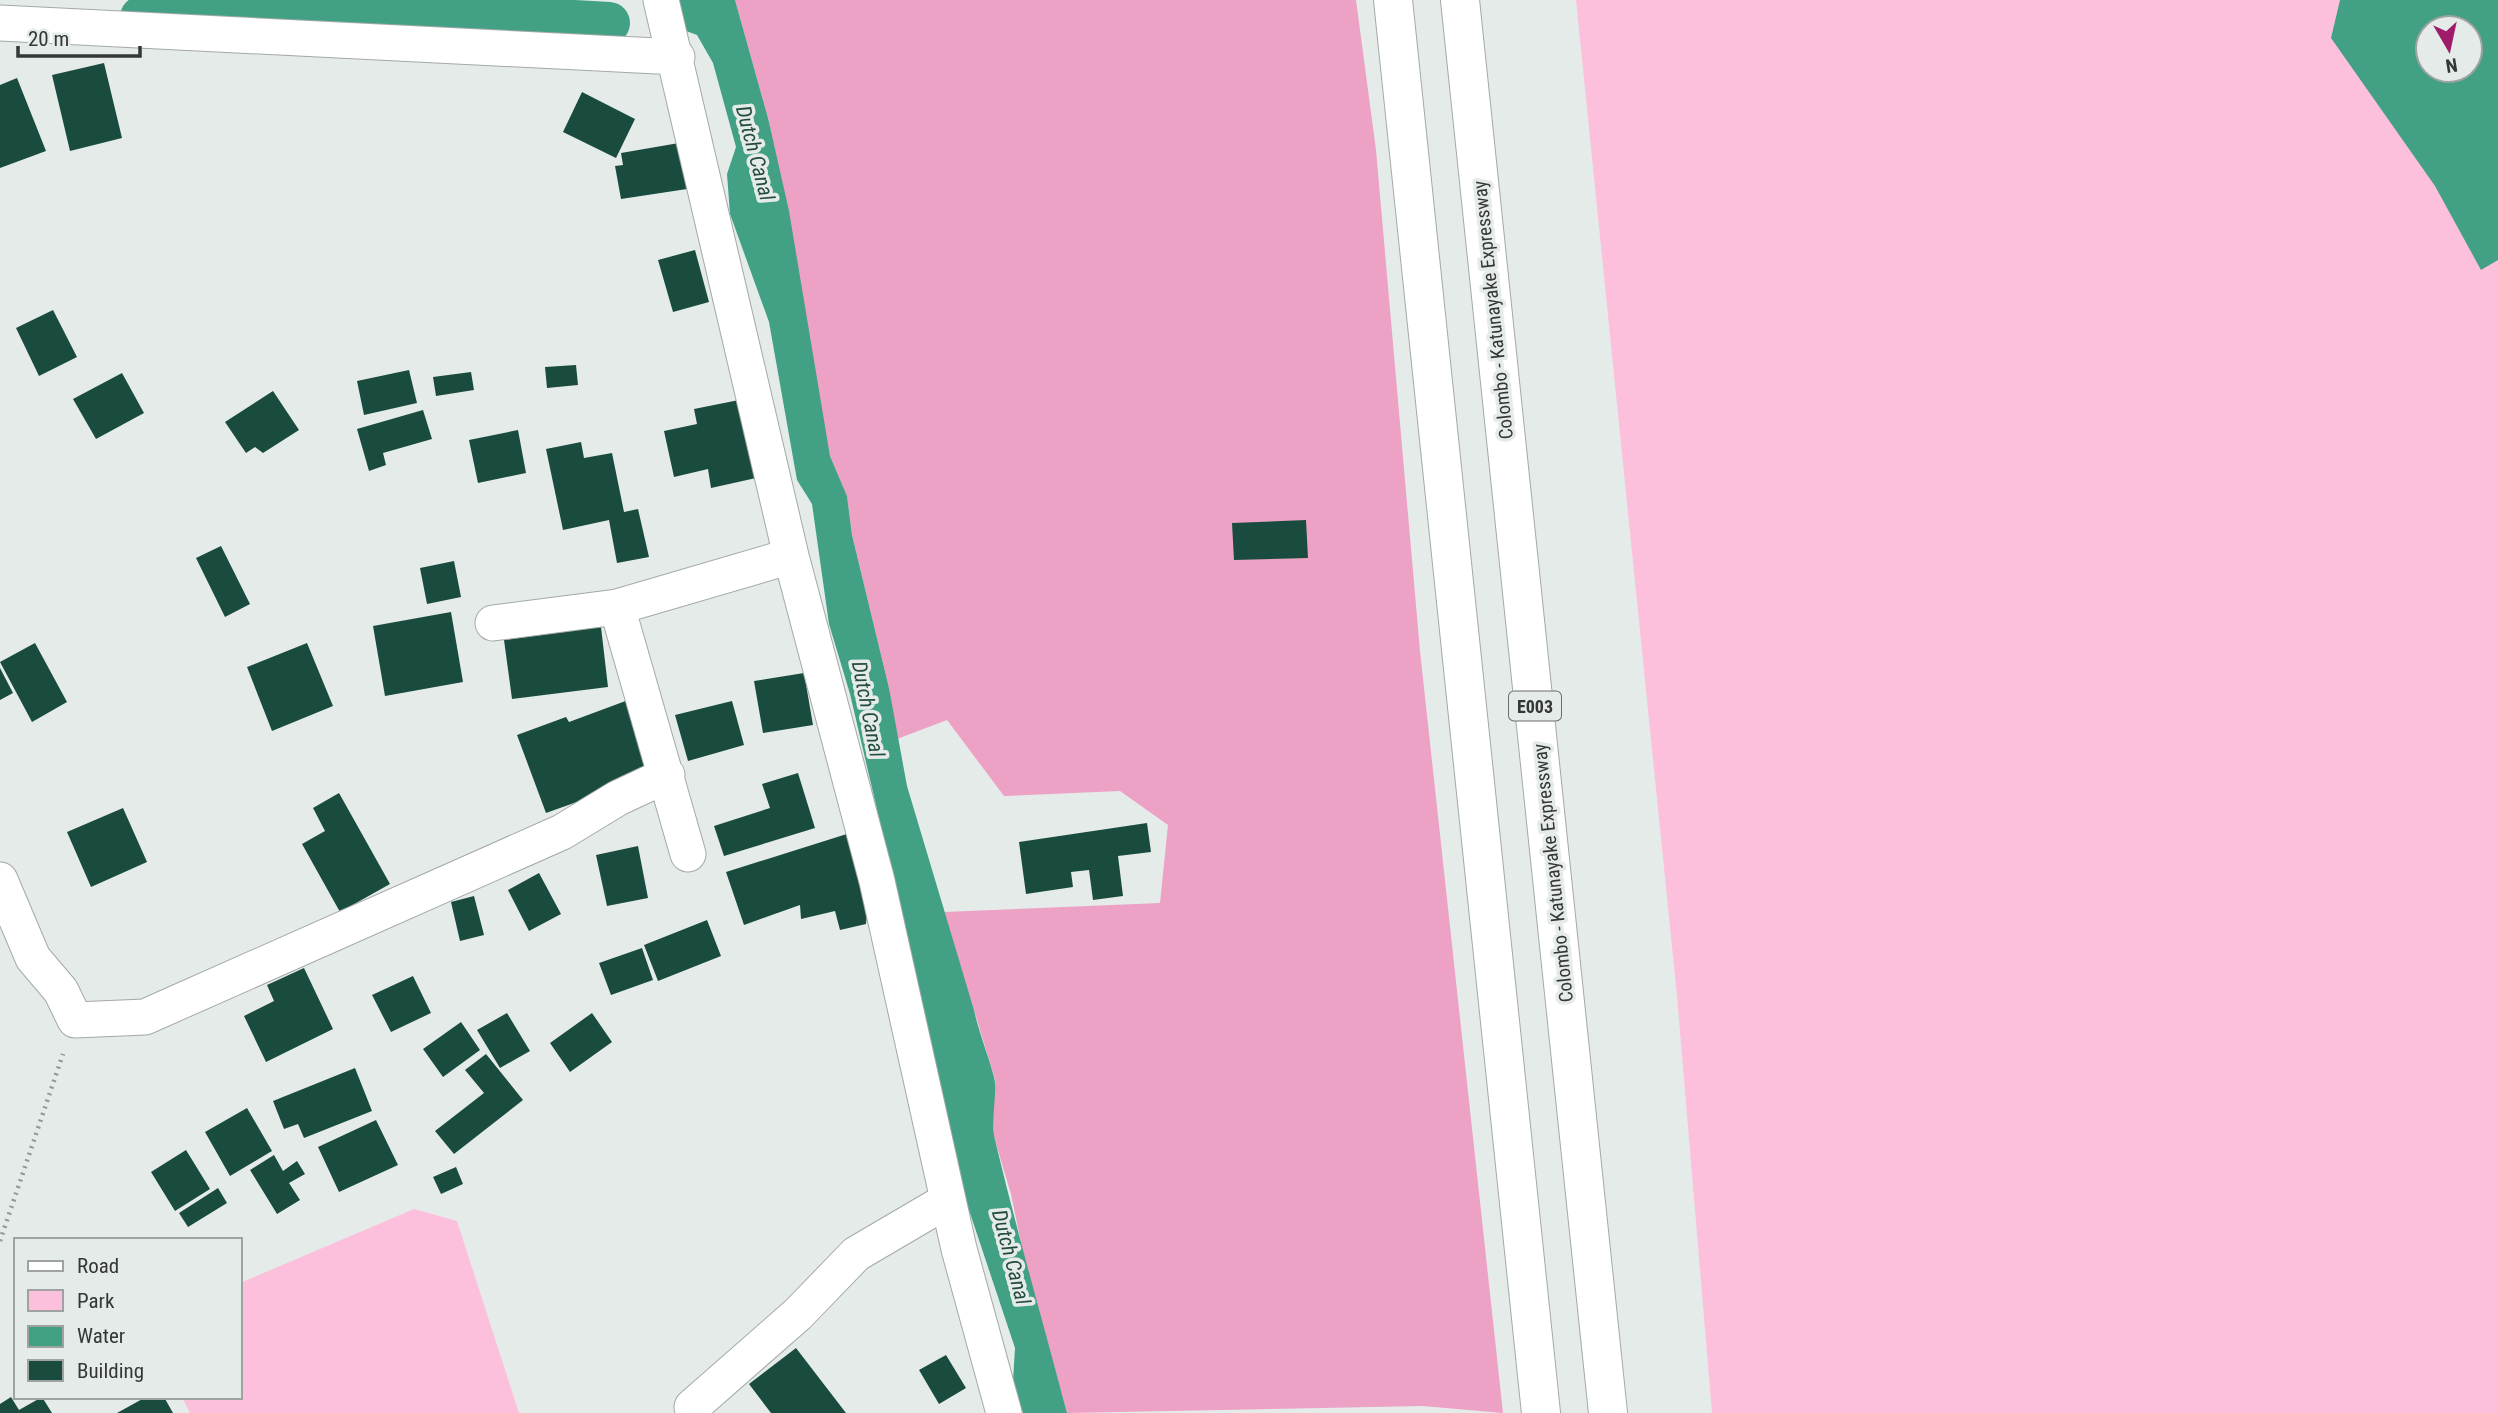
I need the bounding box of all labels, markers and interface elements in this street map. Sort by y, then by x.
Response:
scale bar [18,14,140,58]
north arrow [2414,14,2484,84]
text: 20 m [28,27,69,51]
text: N [2444,53,2459,78]
water label: Dutch Canal [731,103,779,203]
street label: Colombo - Katunayake Expressway [1468,179,1518,441]
water label: Dutch Canal [847,659,889,759]
road number: E003 [1509,692,1561,720]
street label: Colombo - Katunayake Expressway [1528,742,1578,1004]
water label: Dutch Canal [987,1207,1035,1307]
legend [14,1238,242,1399]
text: Road [77,1254,119,1278]
text: Park [77,1289,115,1313]
text: Water [77,1324,125,1348]
text: Building [77,1359,144,1383]

